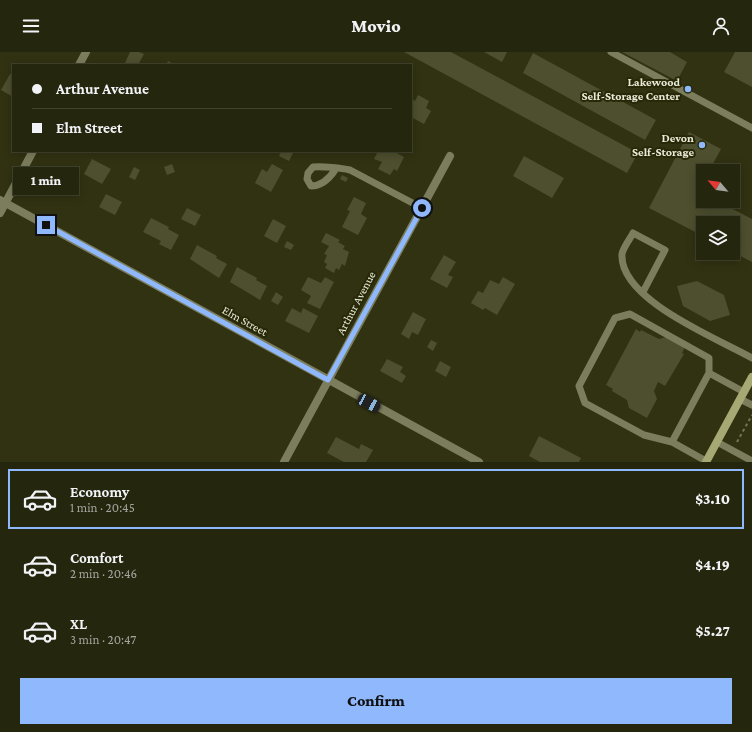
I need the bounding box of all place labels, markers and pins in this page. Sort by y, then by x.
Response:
place label: Lakewood Self-Storage Center [581,75,680,103]
marker: Lakewood Self-Storage Center [683,84,693,94]
place label: Devon Self-Storage [632,131,694,159]
marker: Devon Self-Storage [697,140,707,150]

